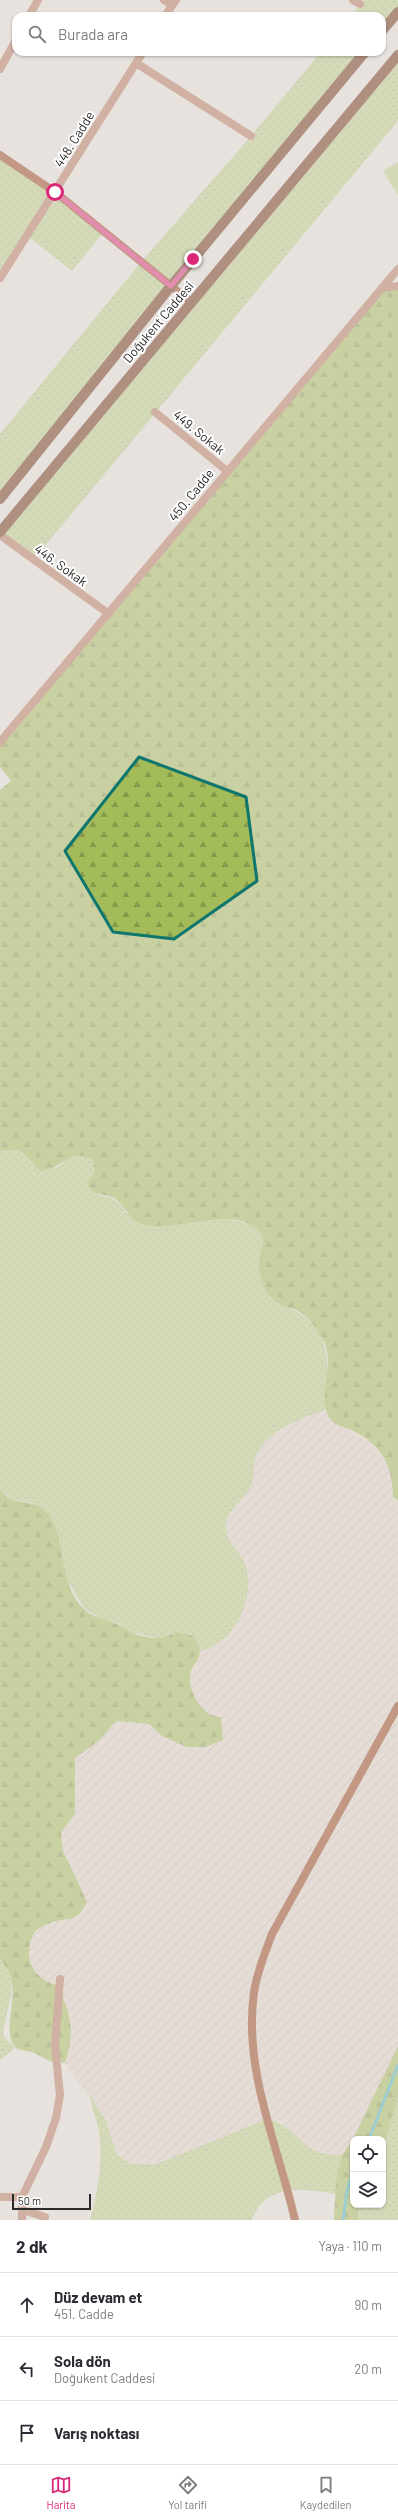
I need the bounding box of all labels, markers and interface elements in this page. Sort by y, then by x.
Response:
search box [12,12,386,56]
icon: search [26,23,48,45]
text: Burada ara [58,25,128,43]
street label: 448. Cadde [51,108,97,170]
route start [46,183,64,201]
route end [184,250,202,268]
street label: Doğukent Caddesi [119,278,197,366]
street label: 449. Sokak [170,406,228,458]
street label: 450. Cadde [165,465,217,525]
street label: 446. Sokak [31,540,91,590]
map controls [350,2136,386,2208]
button: locate [350,2136,386,2172]
button: layers [350,2172,386,2208]
scale bar [12,2192,91,2211]
text: 50 m [18,2194,41,2207]
text: 2 dk [16,2236,48,2256]
text: Yaya · 110 m [318,2238,382,2254]
text: Düz devam et [54,2288,142,2306]
icon: ahead [16,2294,38,2316]
text: 90 m [355,2297,382,2313]
text: 451. Cadde [54,2306,114,2322]
text: Sola dön [54,2352,111,2370]
icon: left [16,2358,38,2380]
text: 20 m [354,2361,382,2377]
text: Doğukent Caddesi [54,2370,155,2386]
icon: arrive [16,2422,38,2444]
text: Varış noktası [54,2424,139,2442]
tab: Harita [47,2474,75,2511]
tab: Yol tarifi [168,2474,207,2511]
tab: Kaydedilen [300,2474,351,2511]

